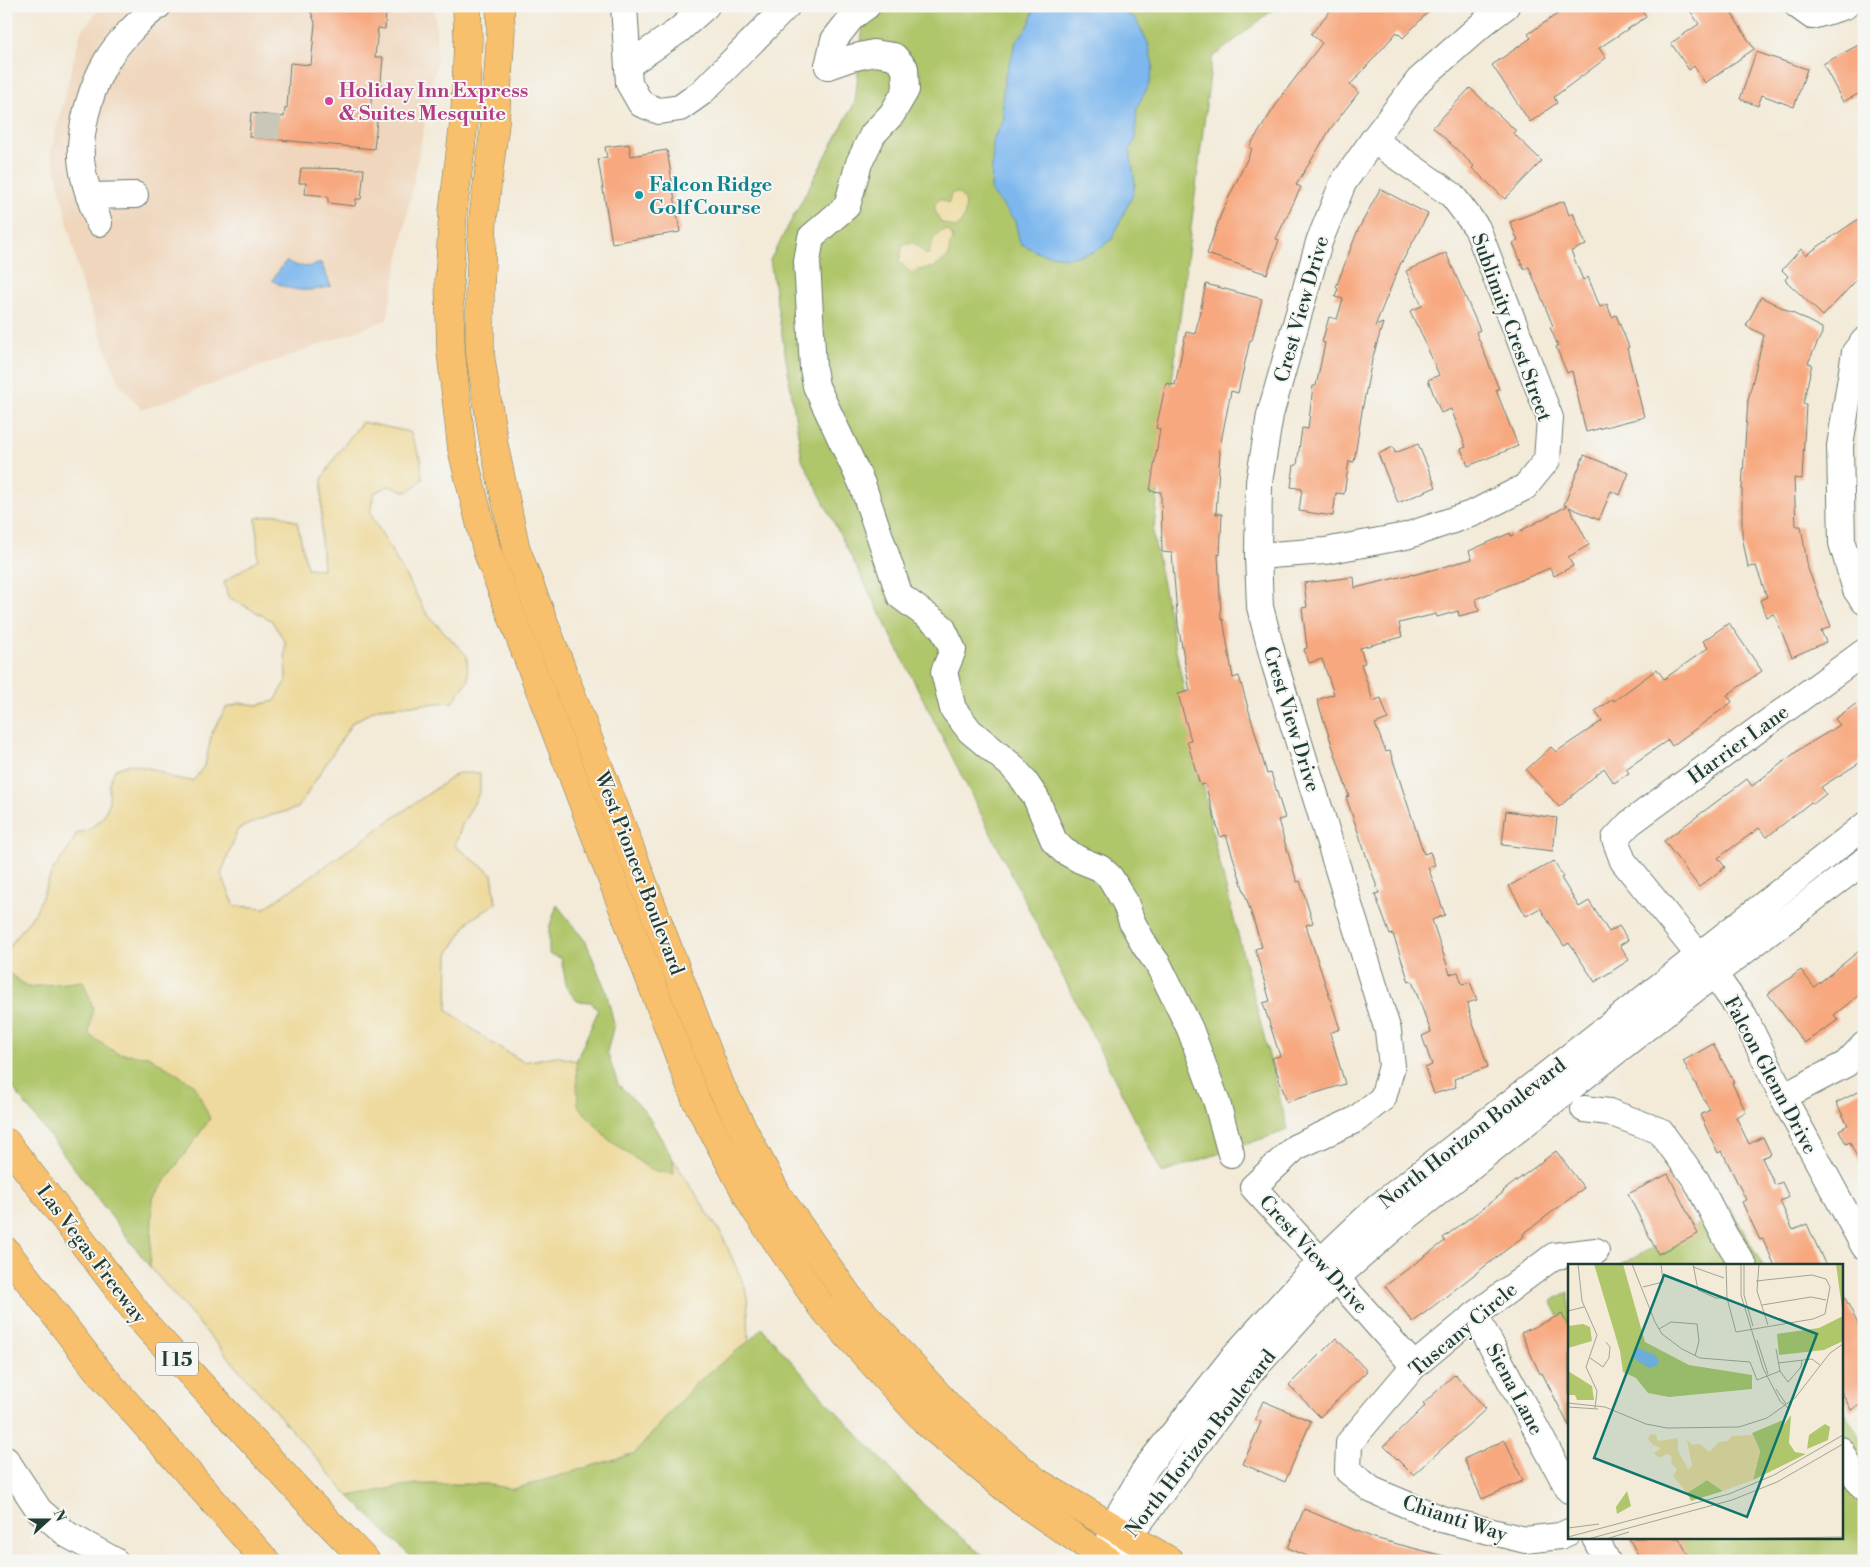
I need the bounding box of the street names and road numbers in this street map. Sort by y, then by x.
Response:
street label: Sublimity Crest Street [1465,230,1556,425]
street label: Crest View Drive [1270,233,1335,385]
street label: Crest View Drive [1257,644,1325,795]
street label: Harrier Lane [1683,700,1794,790]
street label: West Pioneer Boulevard [588,767,689,979]
street label: Falcon Glenn Drive [1718,993,1822,1159]
street label: North Horizon Boulevard [1374,1053,1572,1215]
street label: Las Vegas Freeway [30,1181,151,1330]
street label: Crest View Drive [1253,1191,1373,1319]
street label: Tuscany Circle [1405,1278,1523,1383]
street label: Siena Lane [1479,1340,1548,1440]
road number: I 15 [156,1342,198,1376]
street label: North Horizon Boulevard [1120,1345,1282,1543]
street label: Chianti Way [1399,1491,1510,1548]

